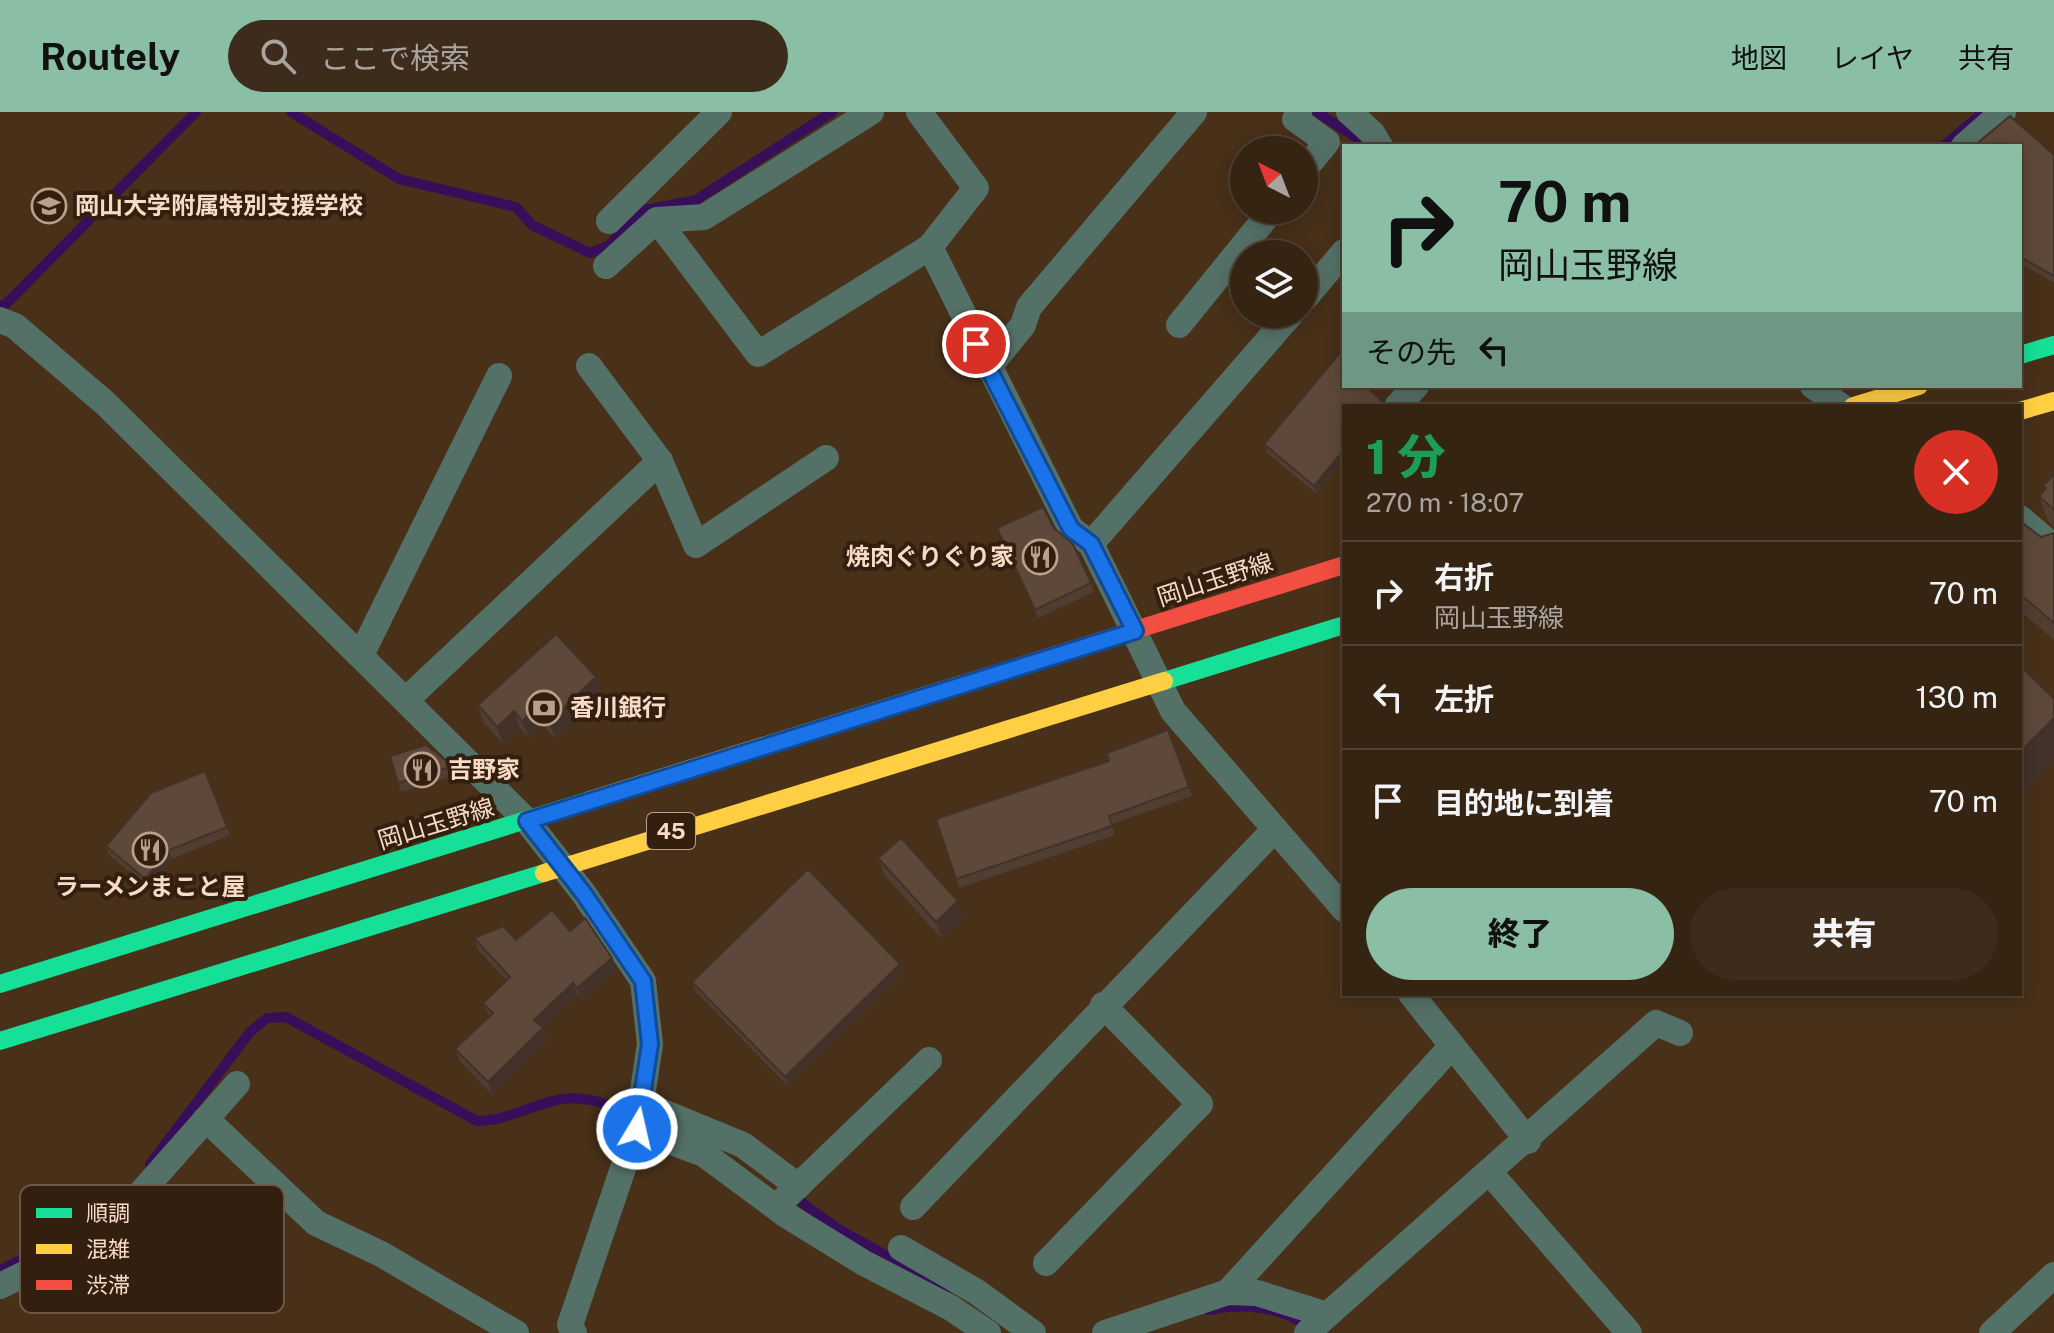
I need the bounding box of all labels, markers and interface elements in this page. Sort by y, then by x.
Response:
search box [228,20,788,92]
text: Routely [40,34,180,79]
icon: search [256,34,300,78]
text: ここで検索 [320,40,470,76]
text: 地図 [1731,41,1787,74]
text: レイヤ [1831,41,1914,74]
text: 共有 [1958,41,2014,74]
north arrow [1230,136,1318,224]
map controls [1230,136,1318,328]
text: 70 m [1498,169,1631,235]
icon: right [1366,176,1470,280]
school or university icon: 岡山大学附属特別支援学校 [30,187,68,225]
place label: 岡山大学附属特別支援学校 [75,191,363,219]
button: layers [1230,240,1318,328]
text: 岡山玉野線 [1498,244,1678,286]
pin [942,310,1010,378]
icon: arrive [954,322,998,366]
icon: left [1472,328,1516,372]
text: その先 [1366,334,1456,370]
text: 1 分 [1366,428,1446,485]
button: close [1914,430,1998,514]
text: 270 m · 18:07 [1366,487,1524,518]
restaurant icon: 焼肉ぐりぐり家 [1021,538,1059,576]
place label: 焼肉ぐりぐり家 [846,542,1014,570]
street label: 岡山玉野線 [1153,547,1276,611]
text: 右折 [1434,559,1494,595]
icon: right [1366,571,1410,615]
text: 70 m [1929,575,1998,611]
text: 岡山玉野線 [1434,602,1564,633]
icon: left [1366,675,1410,719]
text: 130 m [1915,679,1998,715]
text: 左折 [1434,681,1494,717]
bank icon: 香川銀行 [525,689,563,727]
place label: 香川銀行 [570,693,666,721]
restaurant icon: 吉野家 [403,751,441,789]
place label: 吉野家 [448,755,520,783]
icon: arrive [1366,779,1410,823]
text: 70 m [1929,783,1998,819]
text: 目的地に到着 [1434,785,1614,821]
street label: 岡山玉野線 [374,792,497,854]
road number: 45 [647,813,695,849]
restaurant icon: ラーメンまこと屋 [131,831,169,869]
place label: ラーメンまこと屋 [54,872,246,900]
button: 終了 [1366,888,1674,980]
button: 共有 [1690,888,1998,980]
position arrow [595,1087,679,1171]
legend [20,1185,284,1313]
text: 順調 [86,1200,130,1226]
text: 混雑 [86,1236,130,1262]
text: 渋滞 [86,1272,130,1298]

